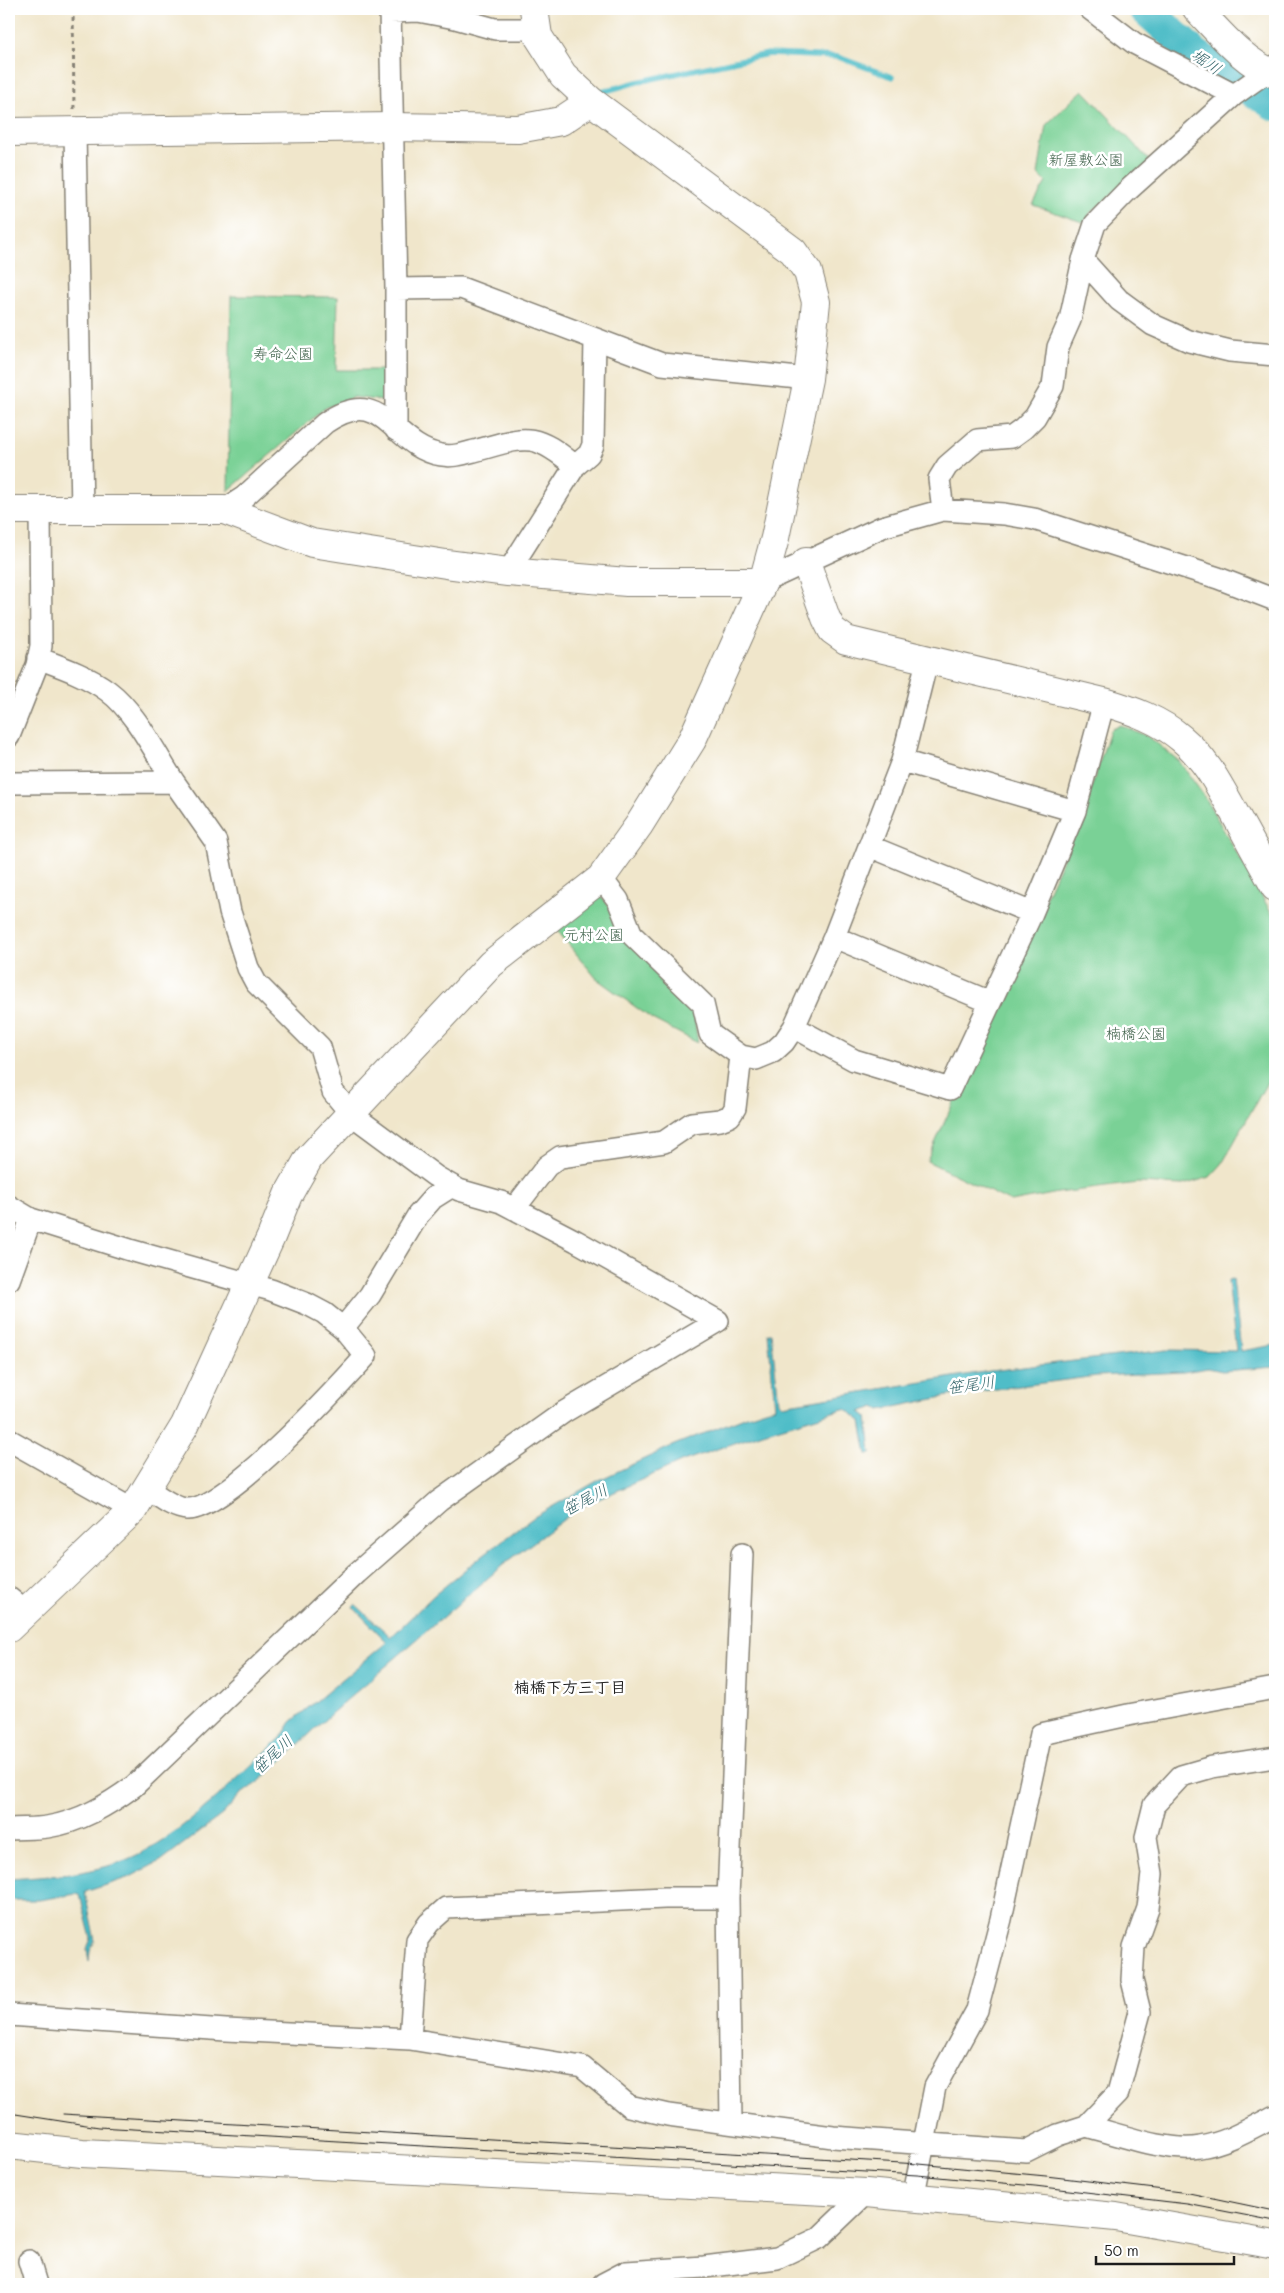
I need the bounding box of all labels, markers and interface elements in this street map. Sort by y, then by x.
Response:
water label: 堀川 [1188,43,1226,79]
park label: 新屋敷公園 [1048,149,1124,169]
park label: 寿命公園 [253,343,313,363]
park label: 元村公園 [564,924,624,944]
park label: 楠橋公園 [1106,1023,1166,1043]
water label: 笹尾川 [946,1370,996,1398]
water label: 笹尾川 [559,1478,611,1520]
district label: 楠橋下方三丁目 [514,1676,626,1697]
water label: 笹尾川 [247,1730,297,1778]
scale bar [1096,2233,1234,2265]
text: 50 m [1104,2240,1139,2260]

